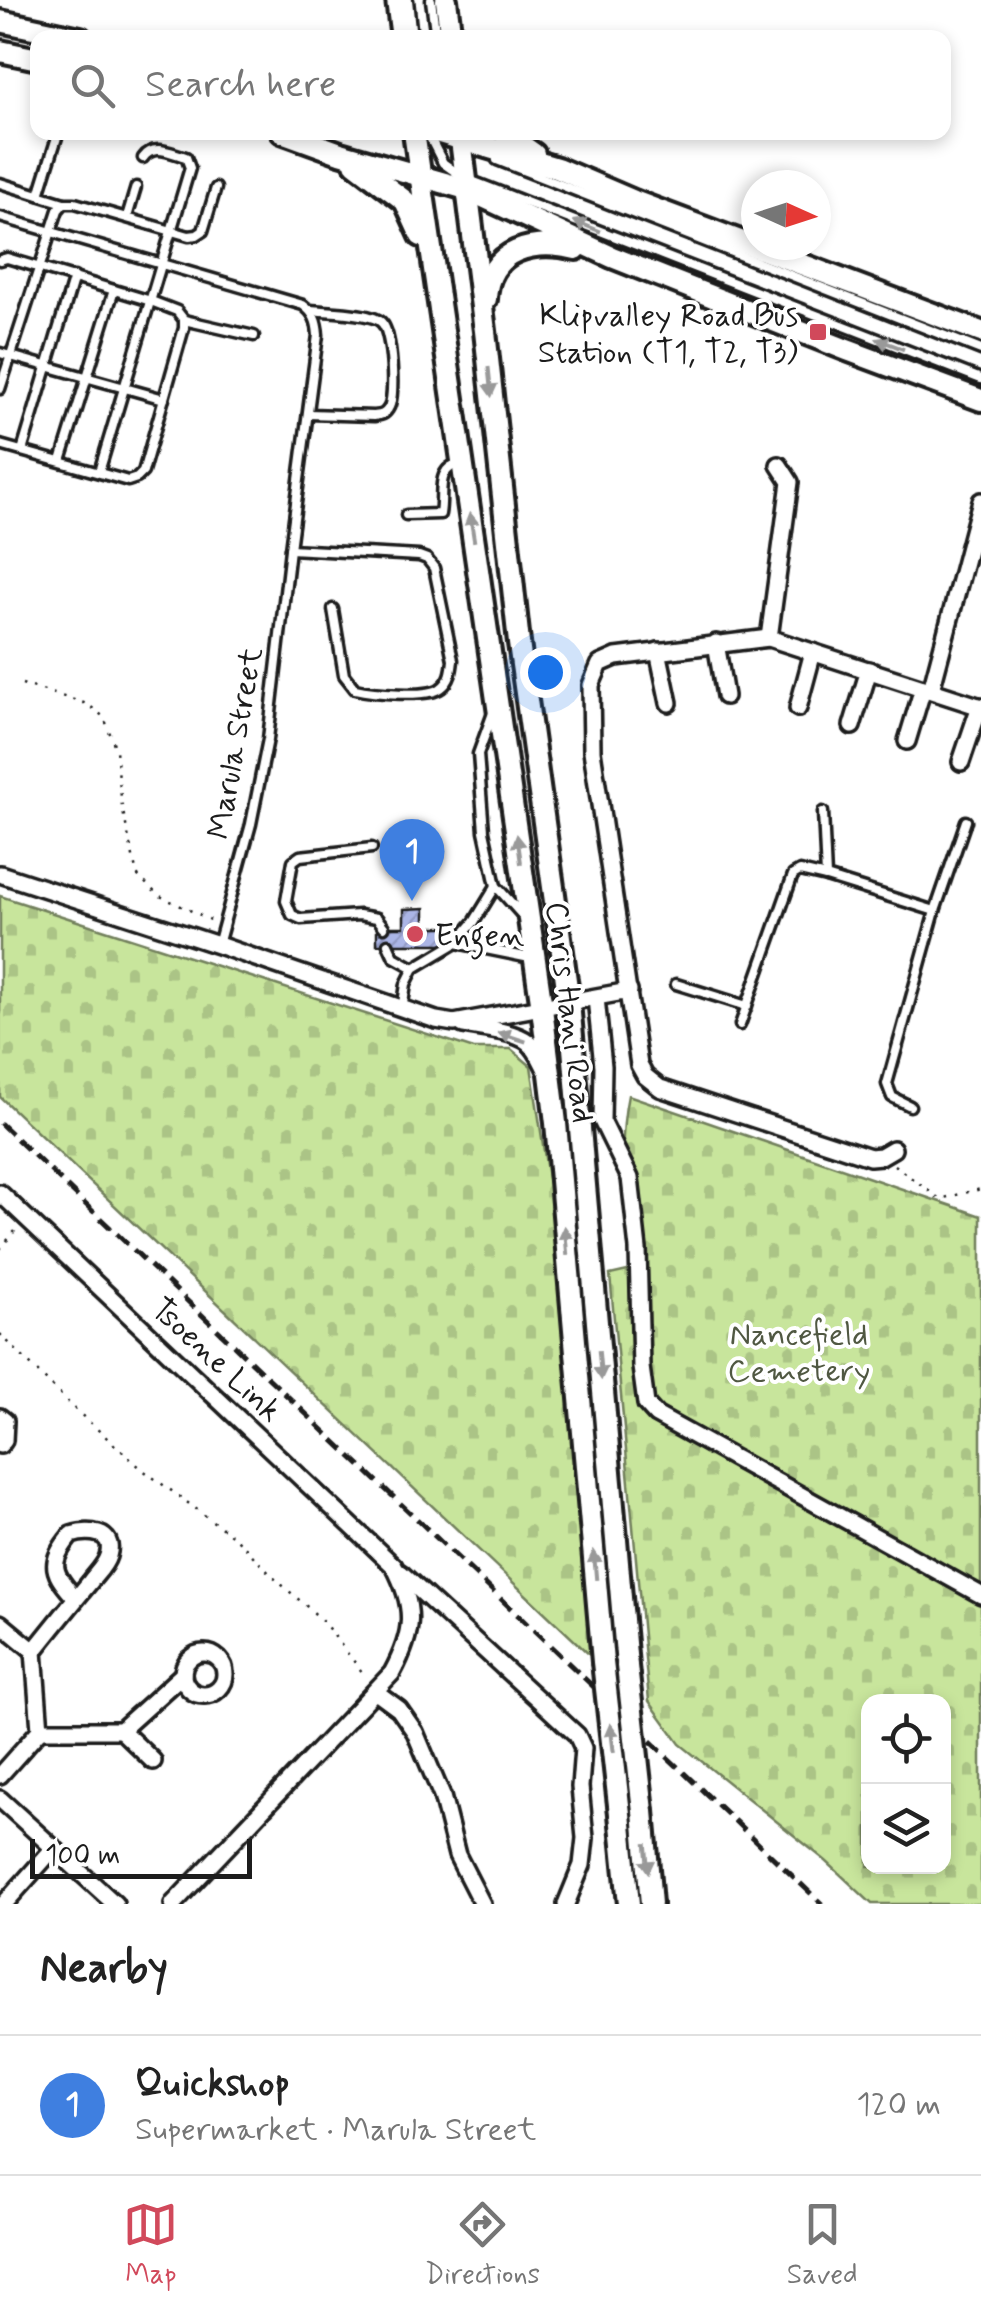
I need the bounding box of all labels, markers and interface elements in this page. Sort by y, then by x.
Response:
search box [30,30,951,140]
icon: search [65,58,120,113]
text: Search here [145,61,336,110]
north arrow [741,170,831,260]
one-way arrow [572,217,602,233]
place label: Klipvalley Road Bus Station (T1, T2, T3) [538,295,798,374]
marker: Klipvalley Road Bus Station (T1, T2, T3) [807,321,829,343]
one-way arrow [875,336,905,351]
one-way arrow [482,366,498,398]
one-way arrow [464,511,480,543]
street label: Marula Street [198,644,274,843]
your location [520,647,571,698]
pin: 1 [380,818,444,901]
one-way arrow [511,833,527,864]
street label: Chris Hani Road [535,899,603,1125]
place label: Engen [435,915,524,960]
marker: Engen [404,923,426,945]
one-way arrow [496,1029,526,1044]
one-way arrow [558,1225,574,1257]
street label: Tsoene Link [141,1289,290,1432]
park label: Nancefield Cemetery [728,1314,870,1393]
one-way arrow [592,1350,608,1382]
one-way arrow [586,1548,602,1580]
map controls [861,1694,951,1874]
button: locate [861,1694,951,1784]
one-way arrow [603,1722,619,1753]
button: layers [861,1784,951,1874]
scale bar [30,1834,252,1878]
text: 100 m [45,1838,120,1875]
one-way arrow [640,1842,656,1874]
text: Nearby [40,1942,168,1997]
text: Quickshop [135,2060,290,2109]
text: 1 [65,2084,80,2126]
text: 120 m [856,2084,941,2126]
text: Supermarket · Marula Street [135,2109,536,2151]
tab: Map [123,2197,178,2294]
tab: Directions [425,2197,540,2294]
tab: Saved [787,2197,858,2294]

